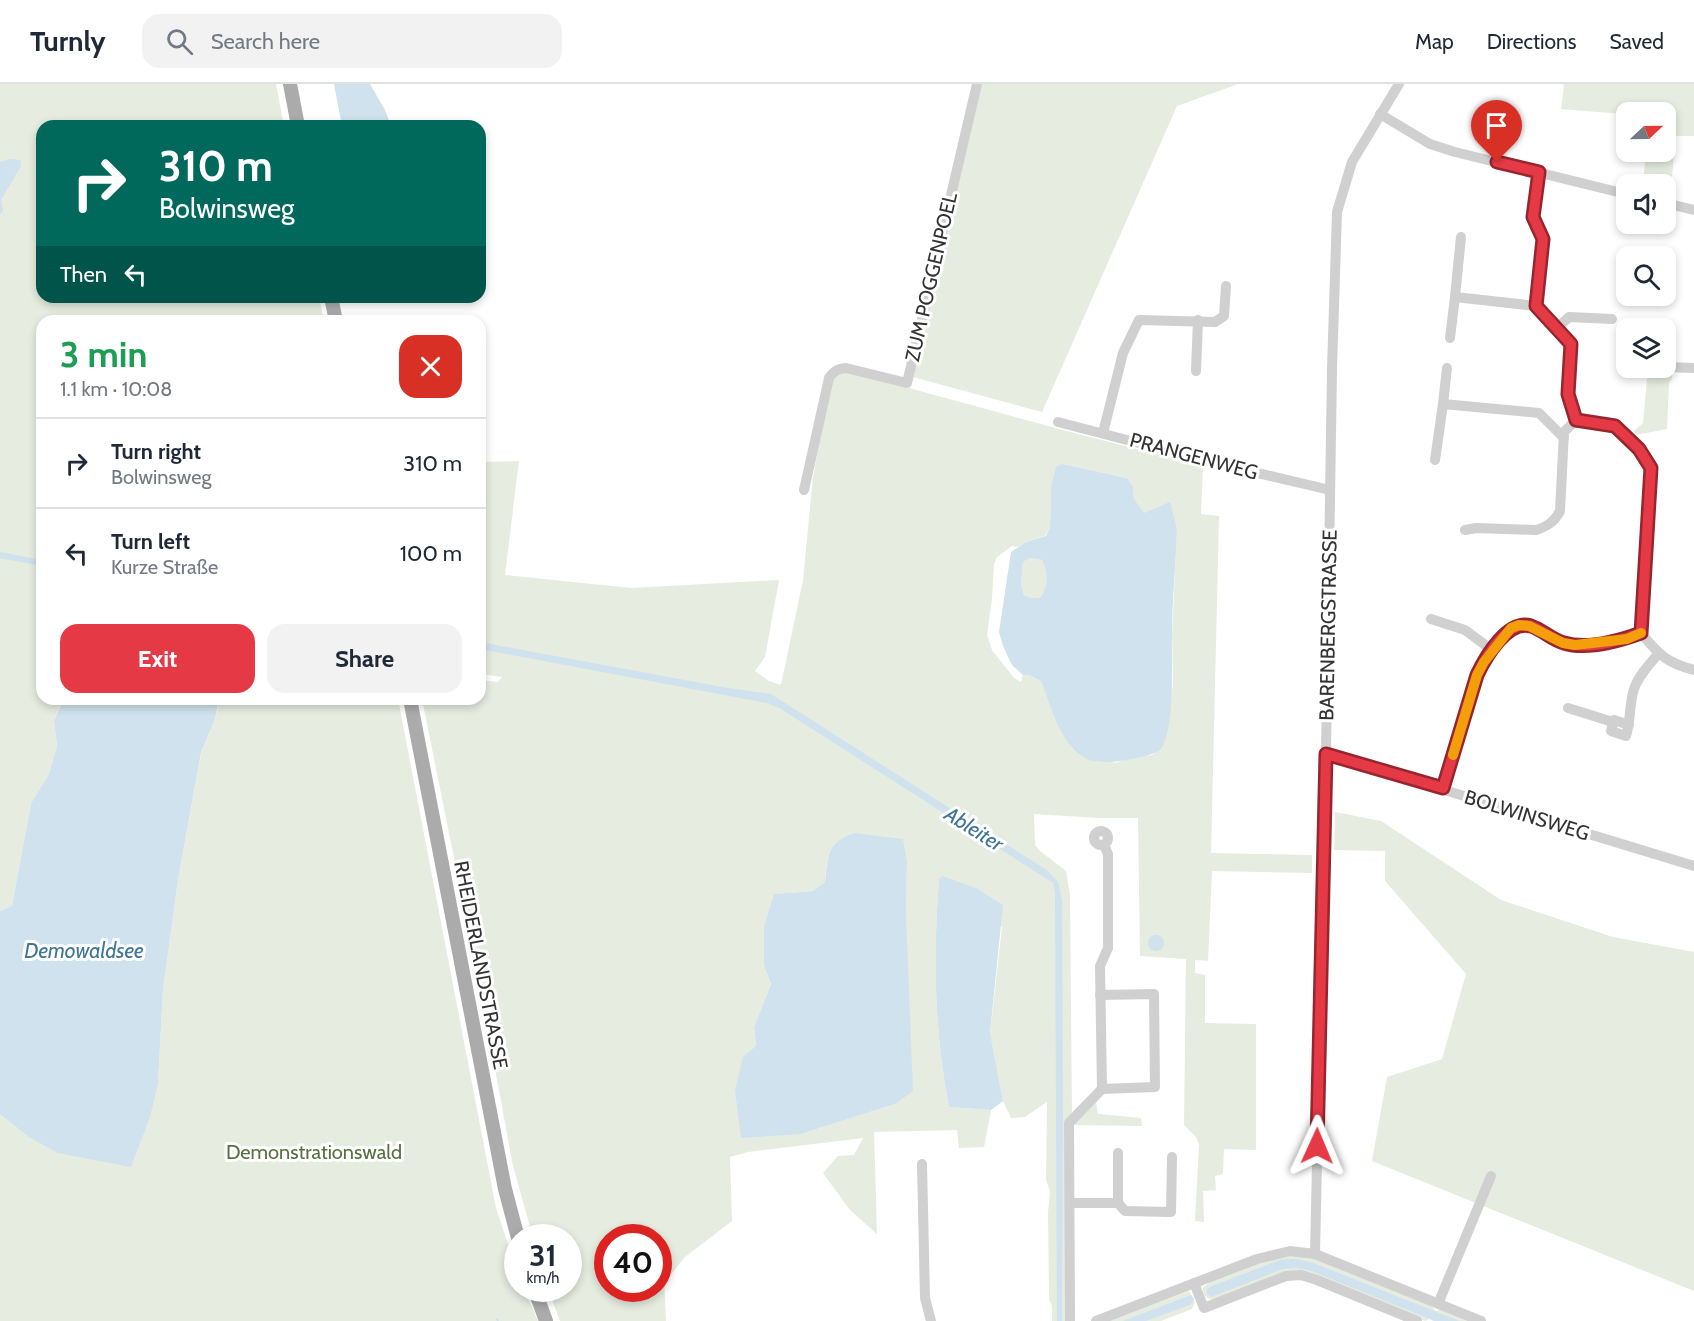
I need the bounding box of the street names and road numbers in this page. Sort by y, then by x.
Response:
street label: ZUM POGGENPOEL [900,190,962,364]
street label: PRANGENWEG [1127,427,1261,485]
street label: BARENBERGSTRASSE [1314,529,1342,721]
street label: BOLWINSWEG [1462,785,1592,845]
street label: RHEIDERLANDSTRASSE [449,859,513,1071]

